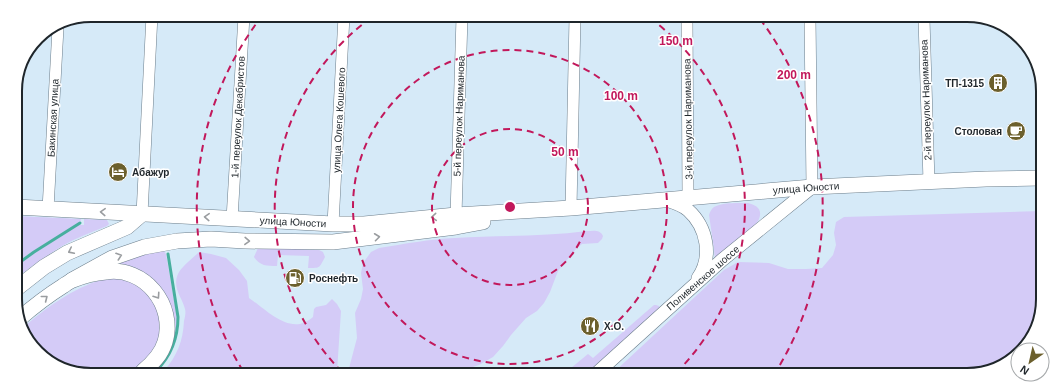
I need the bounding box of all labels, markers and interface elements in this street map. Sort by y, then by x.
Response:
text: 150 m [659,34,693,48]
street label: 2-й переулок Нариманова [918,39,934,161]
street label: 5-й переулок Нариманова [451,55,467,177]
street label: 1-й переулок Декабристов [229,56,247,178]
street label: 3-й переулок Нариманова [681,58,695,180]
street label: улица Олега Кошевого [331,66,347,173]
text: 200 m [777,68,811,82]
building icon: ТП-1315 [987,72,1009,94]
street label: Бакинская улица [45,78,61,157]
place label: ТП-1315 [945,78,984,89]
text: 100 m [604,89,638,103]
cafe icon: Столовая [1005,120,1027,142]
place label: Столовая [954,126,1002,137]
text: 50 m [551,145,579,159]
hotel icon: Абажур [107,161,129,183]
place label: Абажур [132,167,169,178]
street label: улица Юности [772,180,840,196]
centre of rings [503,200,517,214]
one-way arrow [100,207,106,216]
one-way arrow [204,213,210,222]
one-way arrow [431,213,437,222]
street label: улица Юности [259,215,327,229]
one-way arrow [374,233,380,242]
one-way arrow [244,237,250,246]
street label: Поливенское шоссе [664,243,742,313]
one-way arrow [68,246,75,254]
one-way arrow [116,252,123,261]
fuel station icon: Роснефть [284,267,306,289]
place label: Роснефть [309,273,358,284]
one-way arrow [153,291,160,298]
one-way arrow [40,296,47,303]
restaurant icon: Х.О. [579,315,601,337]
place label: Х.О. [604,321,624,332]
north arrow [1010,342,1050,382]
text: N [1018,363,1031,377]

